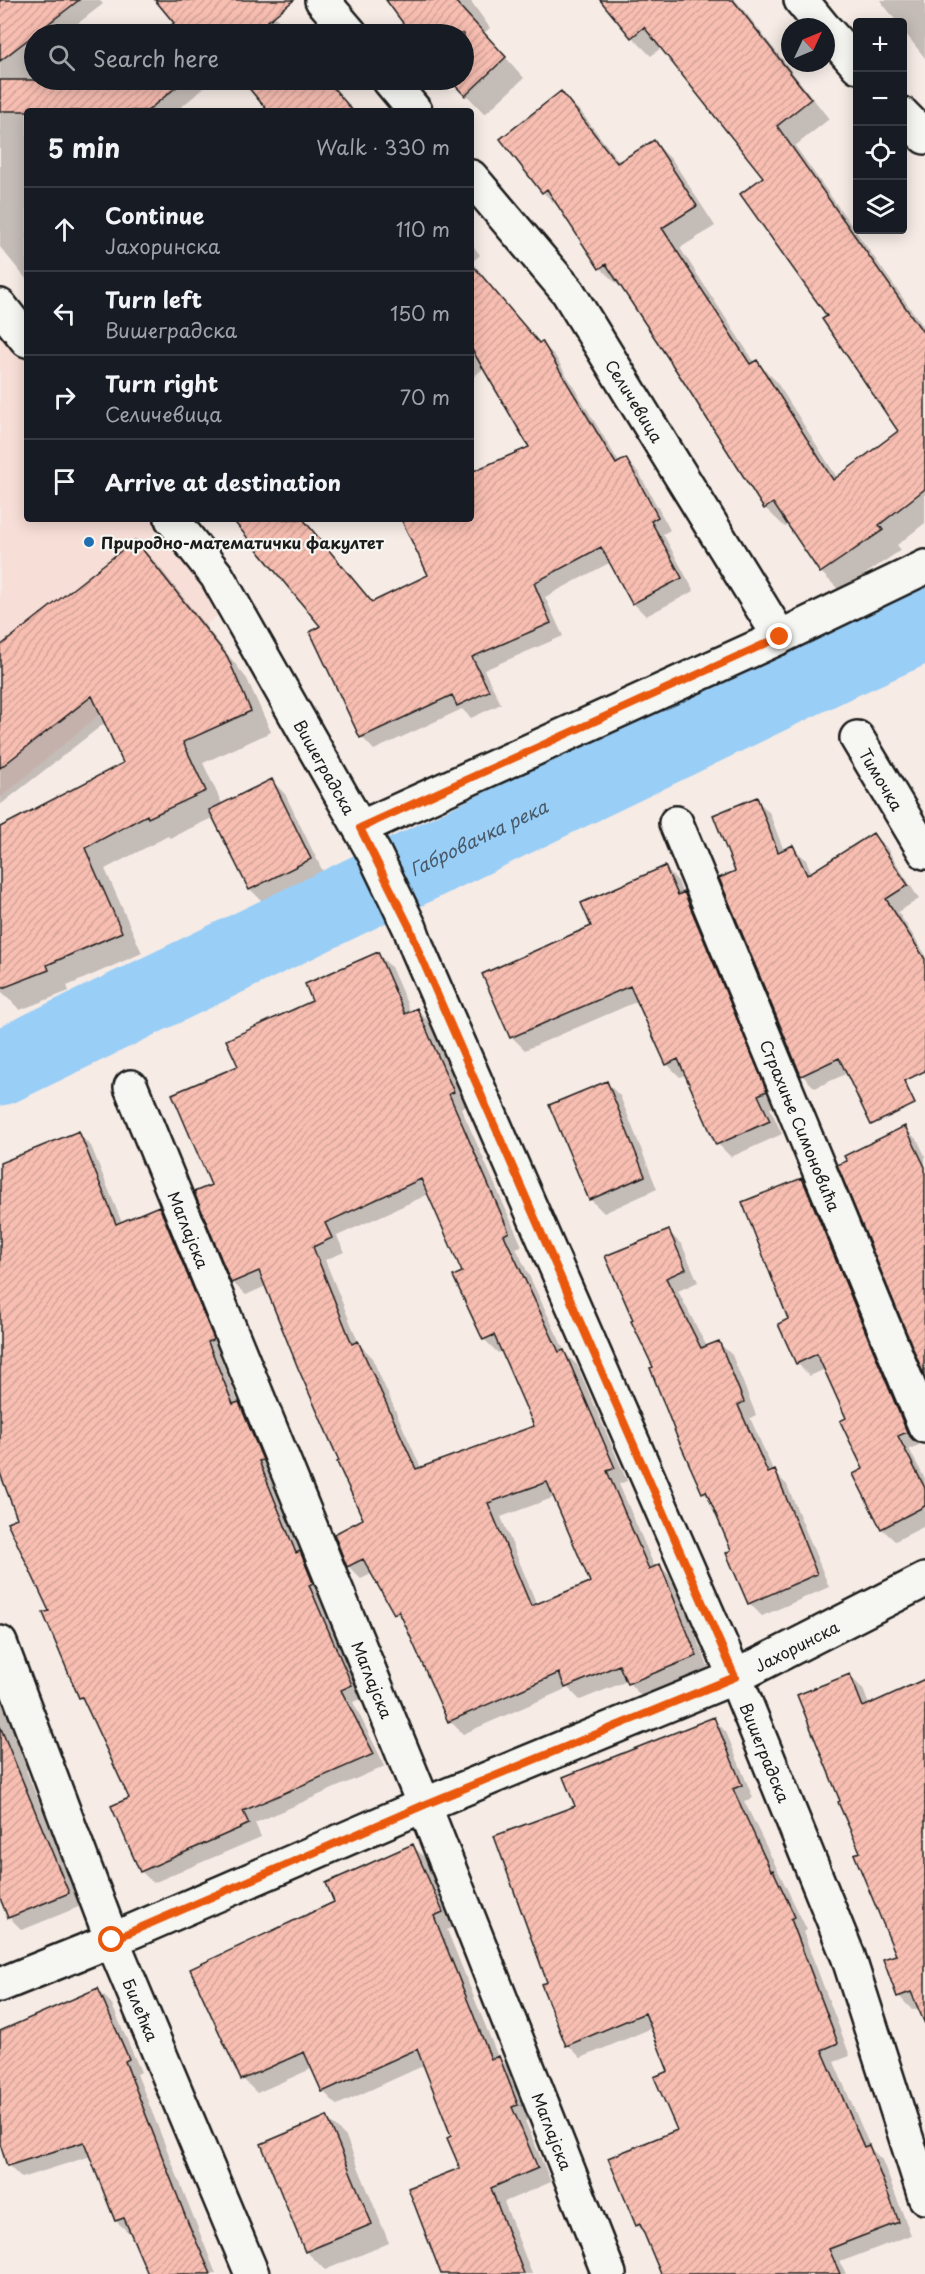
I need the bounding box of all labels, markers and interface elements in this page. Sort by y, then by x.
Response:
north arrow [781,18,835,72]
map controls [853,18,907,234]
button: + [853,18,907,72]
search box [24,24,474,90]
icon: search [45,41,78,74]
text: Search here [93,41,219,74]
button: − [853,72,907,126]
button: locate [853,126,907,180]
text: 5 min [48,128,120,167]
text: Walk · 330 m [316,132,450,162]
button: layers [853,180,907,234]
text: Continue [105,198,204,231]
icon: ahead [48,213,81,246]
text: 110 m [396,214,450,244]
text: Јахоринска [105,231,220,261]
text: Turn left [105,282,202,315]
icon: left [48,297,81,330]
text: 150 m [390,298,450,328]
text: Вишеградска [105,315,237,345]
street label: Селичевица [600,354,670,447]
text: Turn right [105,366,218,399]
icon: right [48,381,81,414]
text: 70 m [400,382,450,412]
text: Селичевица [105,399,222,429]
icon: arrive [48,465,81,498]
text: Arrive at destination [105,465,341,498]
place label: Природно-математички факултет [101,530,385,554]
marker: Природно-математички факултет [82,535,96,549]
route end [766,623,792,649]
street label: Вишеградска [289,715,362,819]
street label: Тимочка [854,744,910,815]
water label: Габровачка река [404,792,552,882]
street label: Страхиње Симоновића [755,1036,847,1215]
street label: Маглајска [163,1187,216,1272]
street label: Јахоринска [750,1614,843,1677]
street label: Маглајска [346,1637,399,1722]
street label: Вишеградска [735,1699,797,1806]
route start [98,1926,124,1952]
street label: Билећка [117,1975,165,2045]
street label: Маглајска [526,2089,579,2173]

